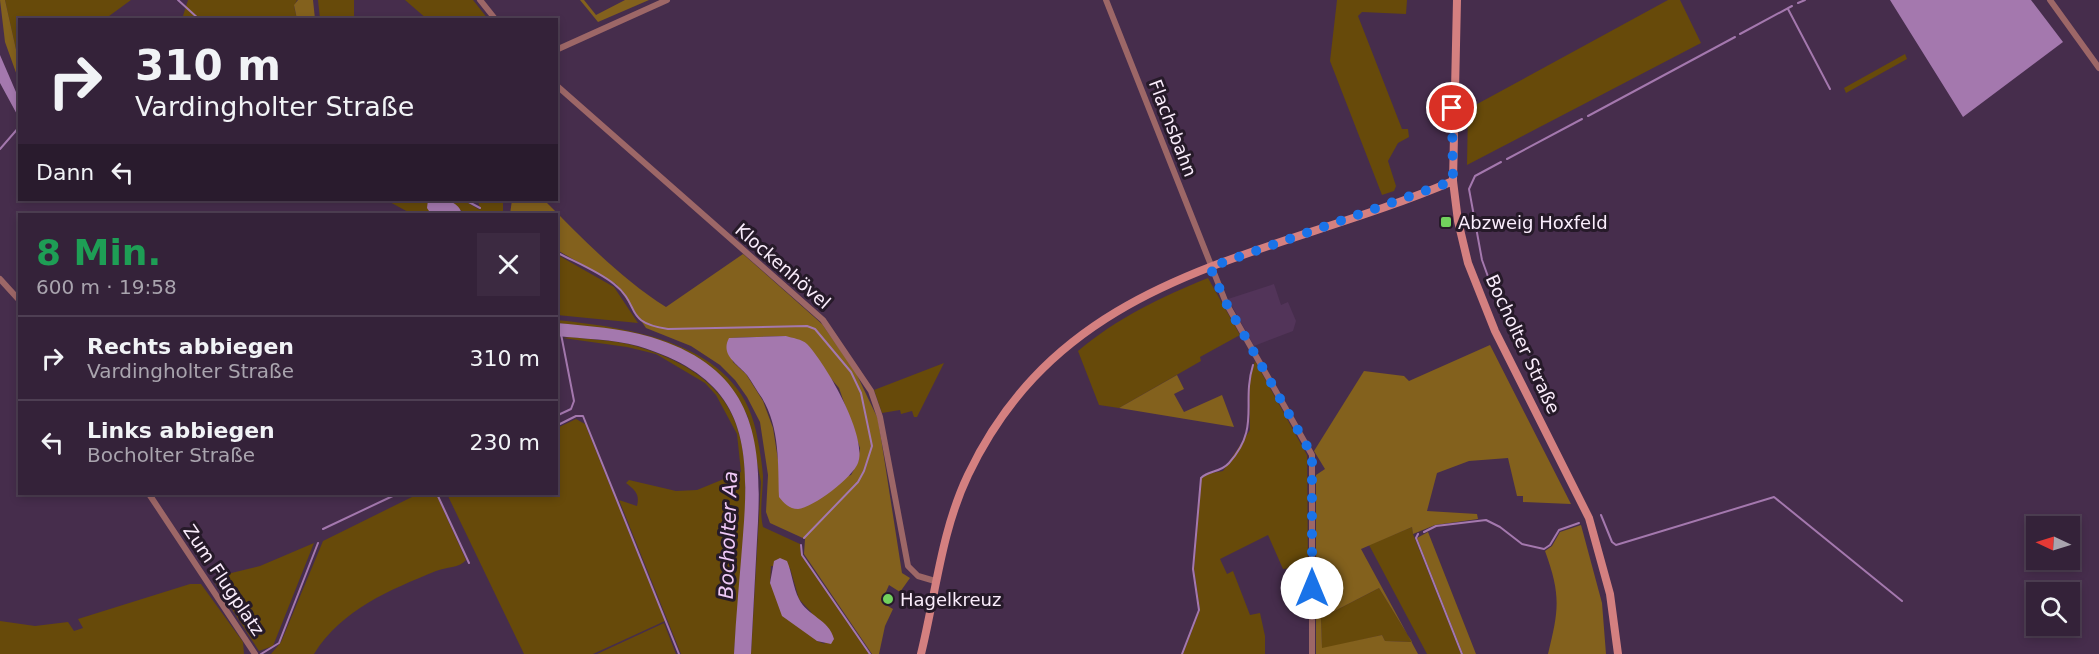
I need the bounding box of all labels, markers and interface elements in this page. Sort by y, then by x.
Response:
text: 310 m [135,41,281,90]
icon: right [36,42,114,120]
street label: Flachsbahn [1145,76,1201,180]
pin [1426,82,1477,133]
text: Vardingholter Straße [135,91,414,122]
icon: arrive [1435,91,1468,124]
icon: left [106,156,139,189]
text: Dann [36,160,94,185]
place label: Abzweig Hoxfeld [1458,212,1608,233]
marker: Abzweig Hoxfeld [1439,215,1453,229]
street label: Klockenhövel [731,219,835,313]
text: 8 Min. [36,232,161,273]
button: close [477,233,540,296]
street label: Bocholter Straße [1482,271,1564,417]
text: 600 m · 19:58 [36,275,177,299]
text: Rechts abbiegen [87,334,294,359]
icon: right [36,342,69,375]
text: 310 m [470,346,540,371]
text: Vardingholter Straße [87,359,294,383]
text: Links abbiegen [87,418,275,443]
icon: left [36,426,69,459]
text: 230 m [470,430,540,455]
text: Bocholter Straße [87,443,255,467]
water label: Bocholter Aa [714,471,742,599]
north arrow [2026,516,2080,570]
map controls [2026,516,2080,636]
street label: Zum Flugplatz [179,521,269,639]
position arrow [1280,556,1344,620]
button: search [2026,582,2080,636]
place label: Hagelkreuz [900,589,1001,610]
marker: Hagelkreuz [881,592,895,606]

